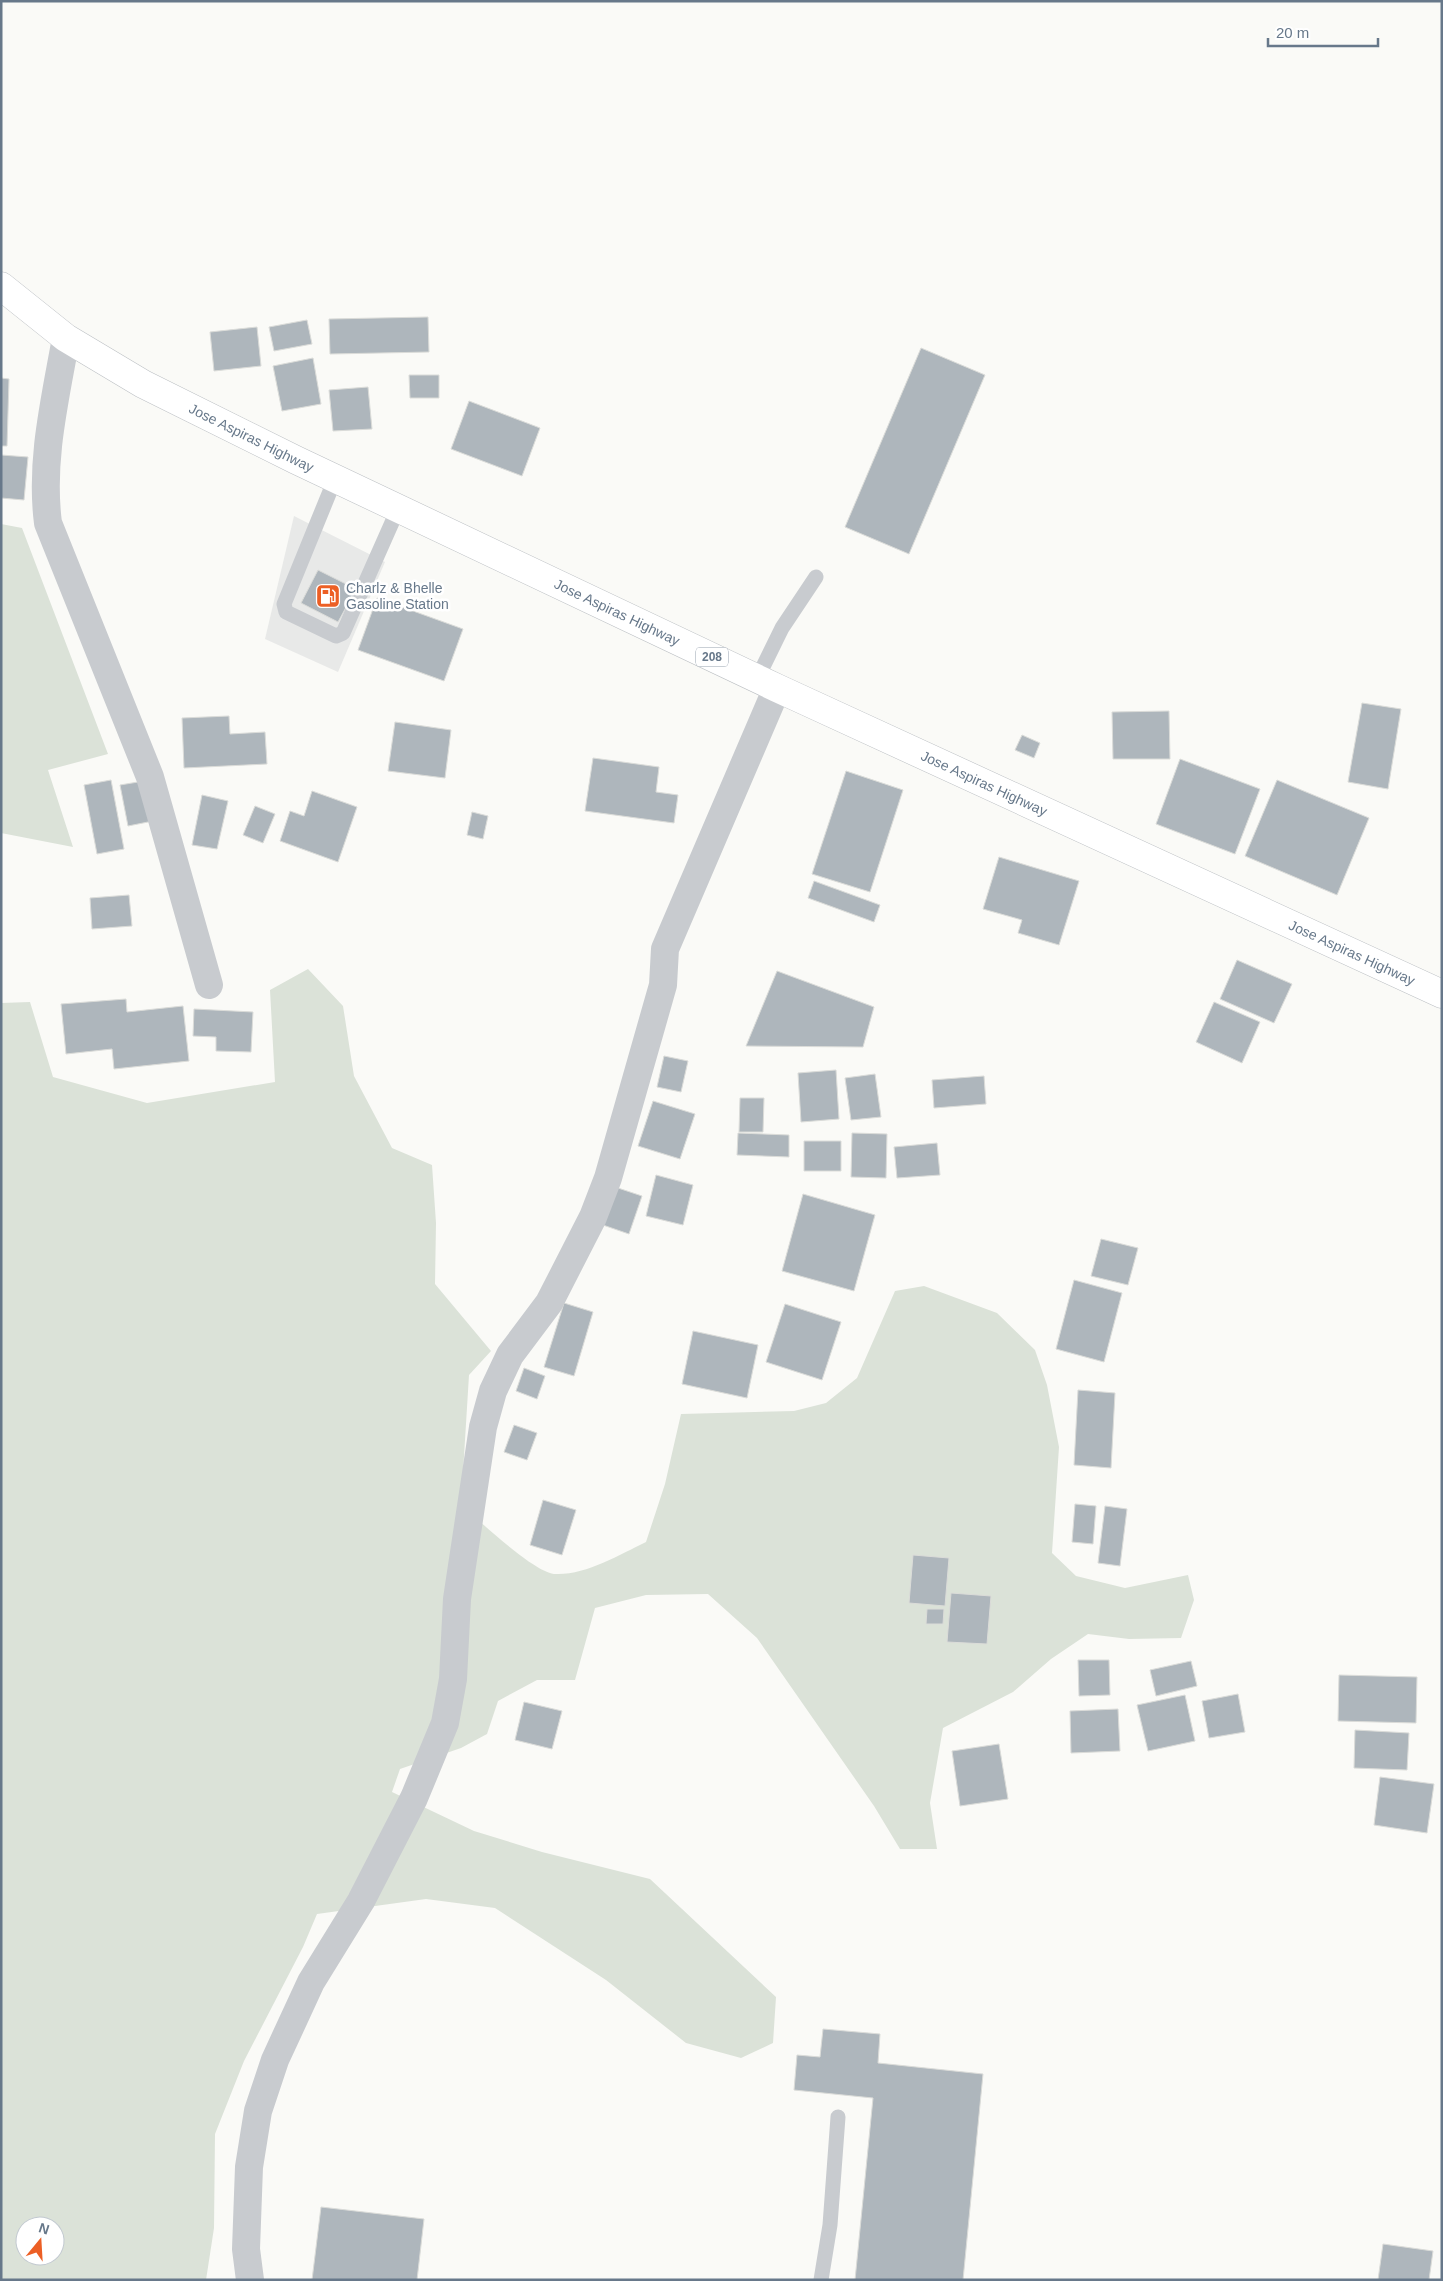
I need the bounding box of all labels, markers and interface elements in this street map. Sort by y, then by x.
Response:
scale bar [1268,15,1378,47]
text: 20 m [1276,24,1309,41]
street label: Jose Aspiras Highway [186,400,316,475]
street label: Jose Aspiras Highway [552,576,682,649]
place label: Charlz & Bhelle Gasoline Station [346,580,449,612]
fuel station icon: Charlz & Bhelle Gasoline Station [315,583,341,609]
road number: 208 [696,648,728,666]
street label: Jose Aspiras Highway [918,747,1050,819]
street label: Jose Aspiras Highway [1286,917,1418,989]
north arrow [15,2216,65,2266]
text: N [37,2219,51,2238]

